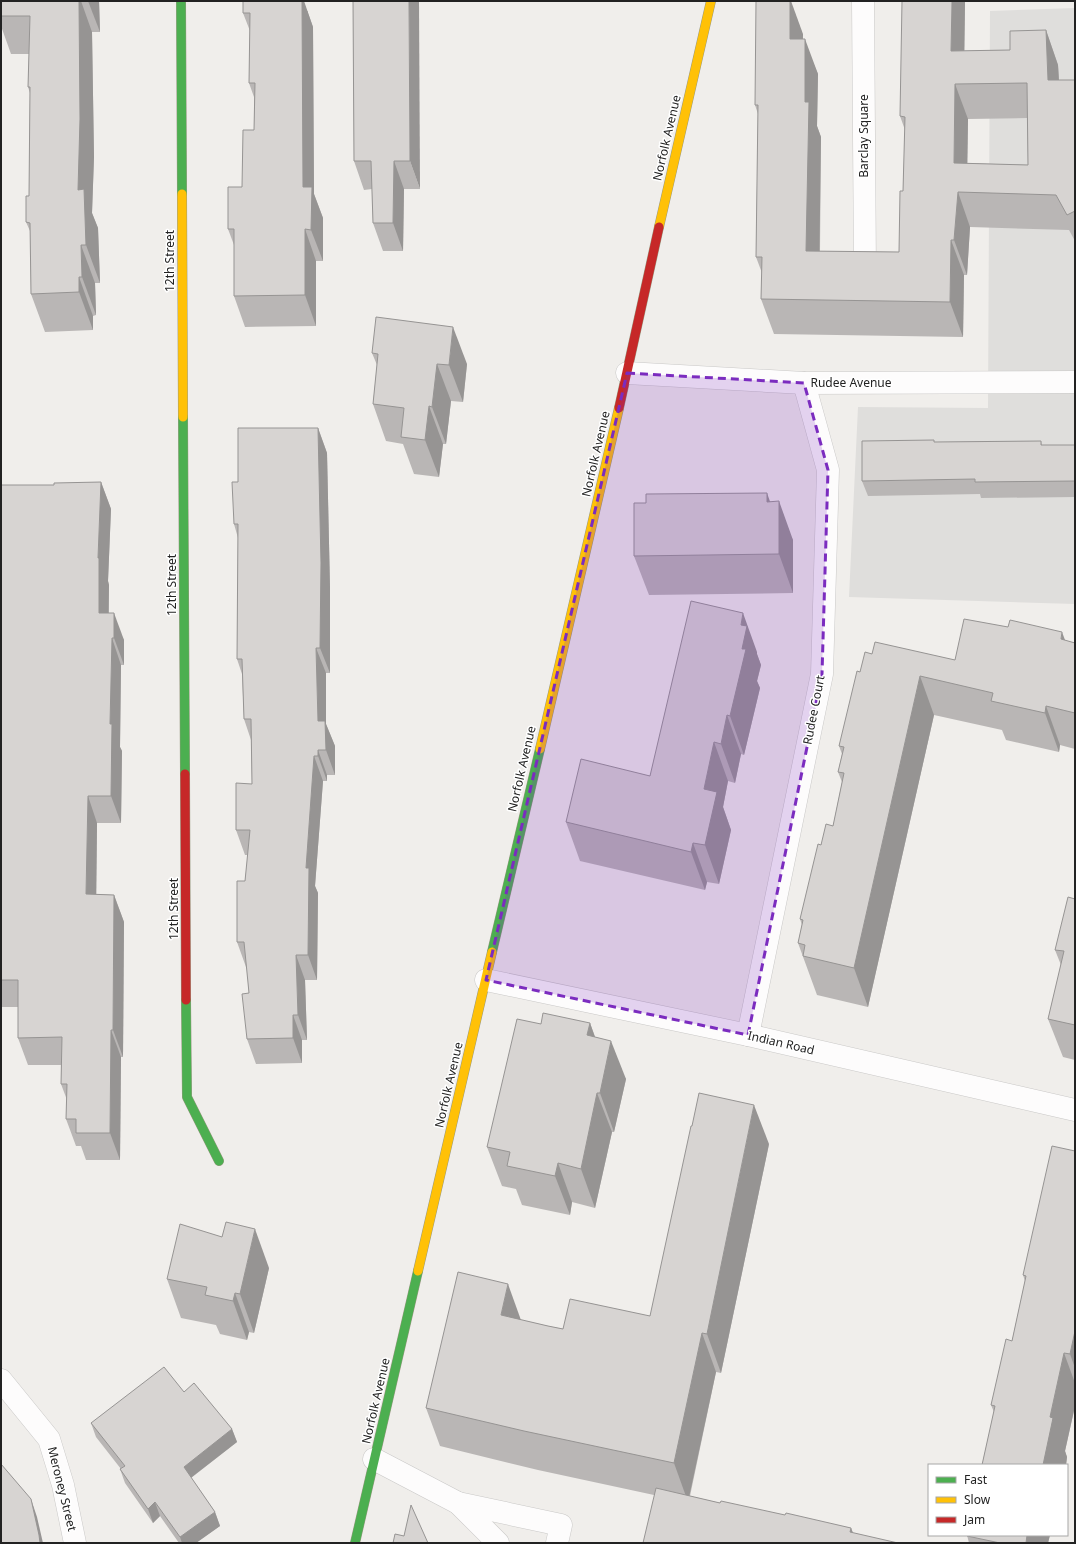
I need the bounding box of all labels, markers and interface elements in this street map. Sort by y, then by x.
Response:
street label: Norfolk Avenue [648,93,685,182]
street label: Barclay Square [855,94,872,178]
street label: 12th Street [161,229,178,292]
street label: Rudee Avenue [810,374,892,391]
street label: Norfolk Avenue [577,409,614,498]
street label: 12th Street [163,553,180,616]
street label: Rudee Court [798,673,829,746]
street label: Norfolk Avenue [503,724,540,813]
street label: 12th Street [165,877,182,940]
street label: Indian Road [746,1027,816,1058]
street label: Norfolk Avenue [430,1040,467,1129]
street label: Norfolk Avenue [357,1356,394,1445]
street label: Meroney Street [44,1445,81,1533]
legend [928,1464,1068,1536]
text: Fast [964,1471,988,1488]
text: Slow [964,1491,991,1508]
text: Jam [963,1511,985,1528]

